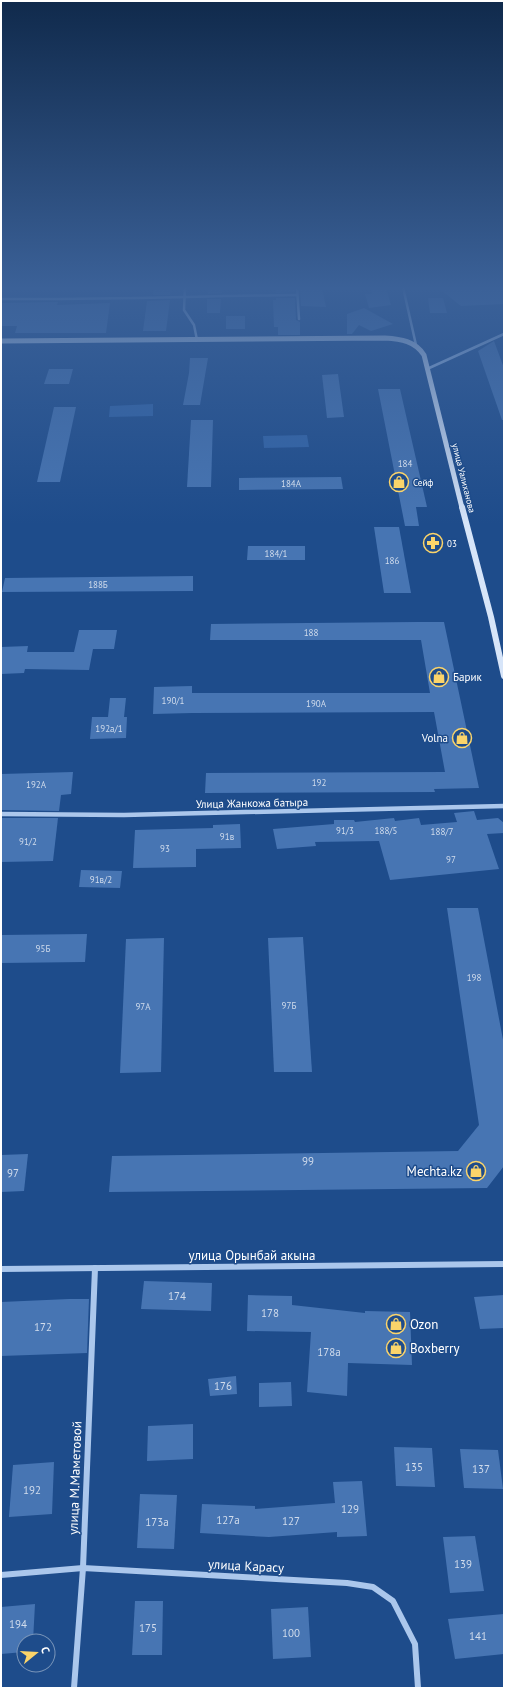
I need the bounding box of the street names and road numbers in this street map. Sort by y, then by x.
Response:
street label: улица Уалиханова [450,442,478,514]
street label: Улица Жанкожа батыра [196,795,308,811]
street label: улица Орынбай акына [189,1247,315,1264]
street label: улица М.Маметовой [65,1421,85,1535]
street label: улица Карасу [208,1556,284,1576]

